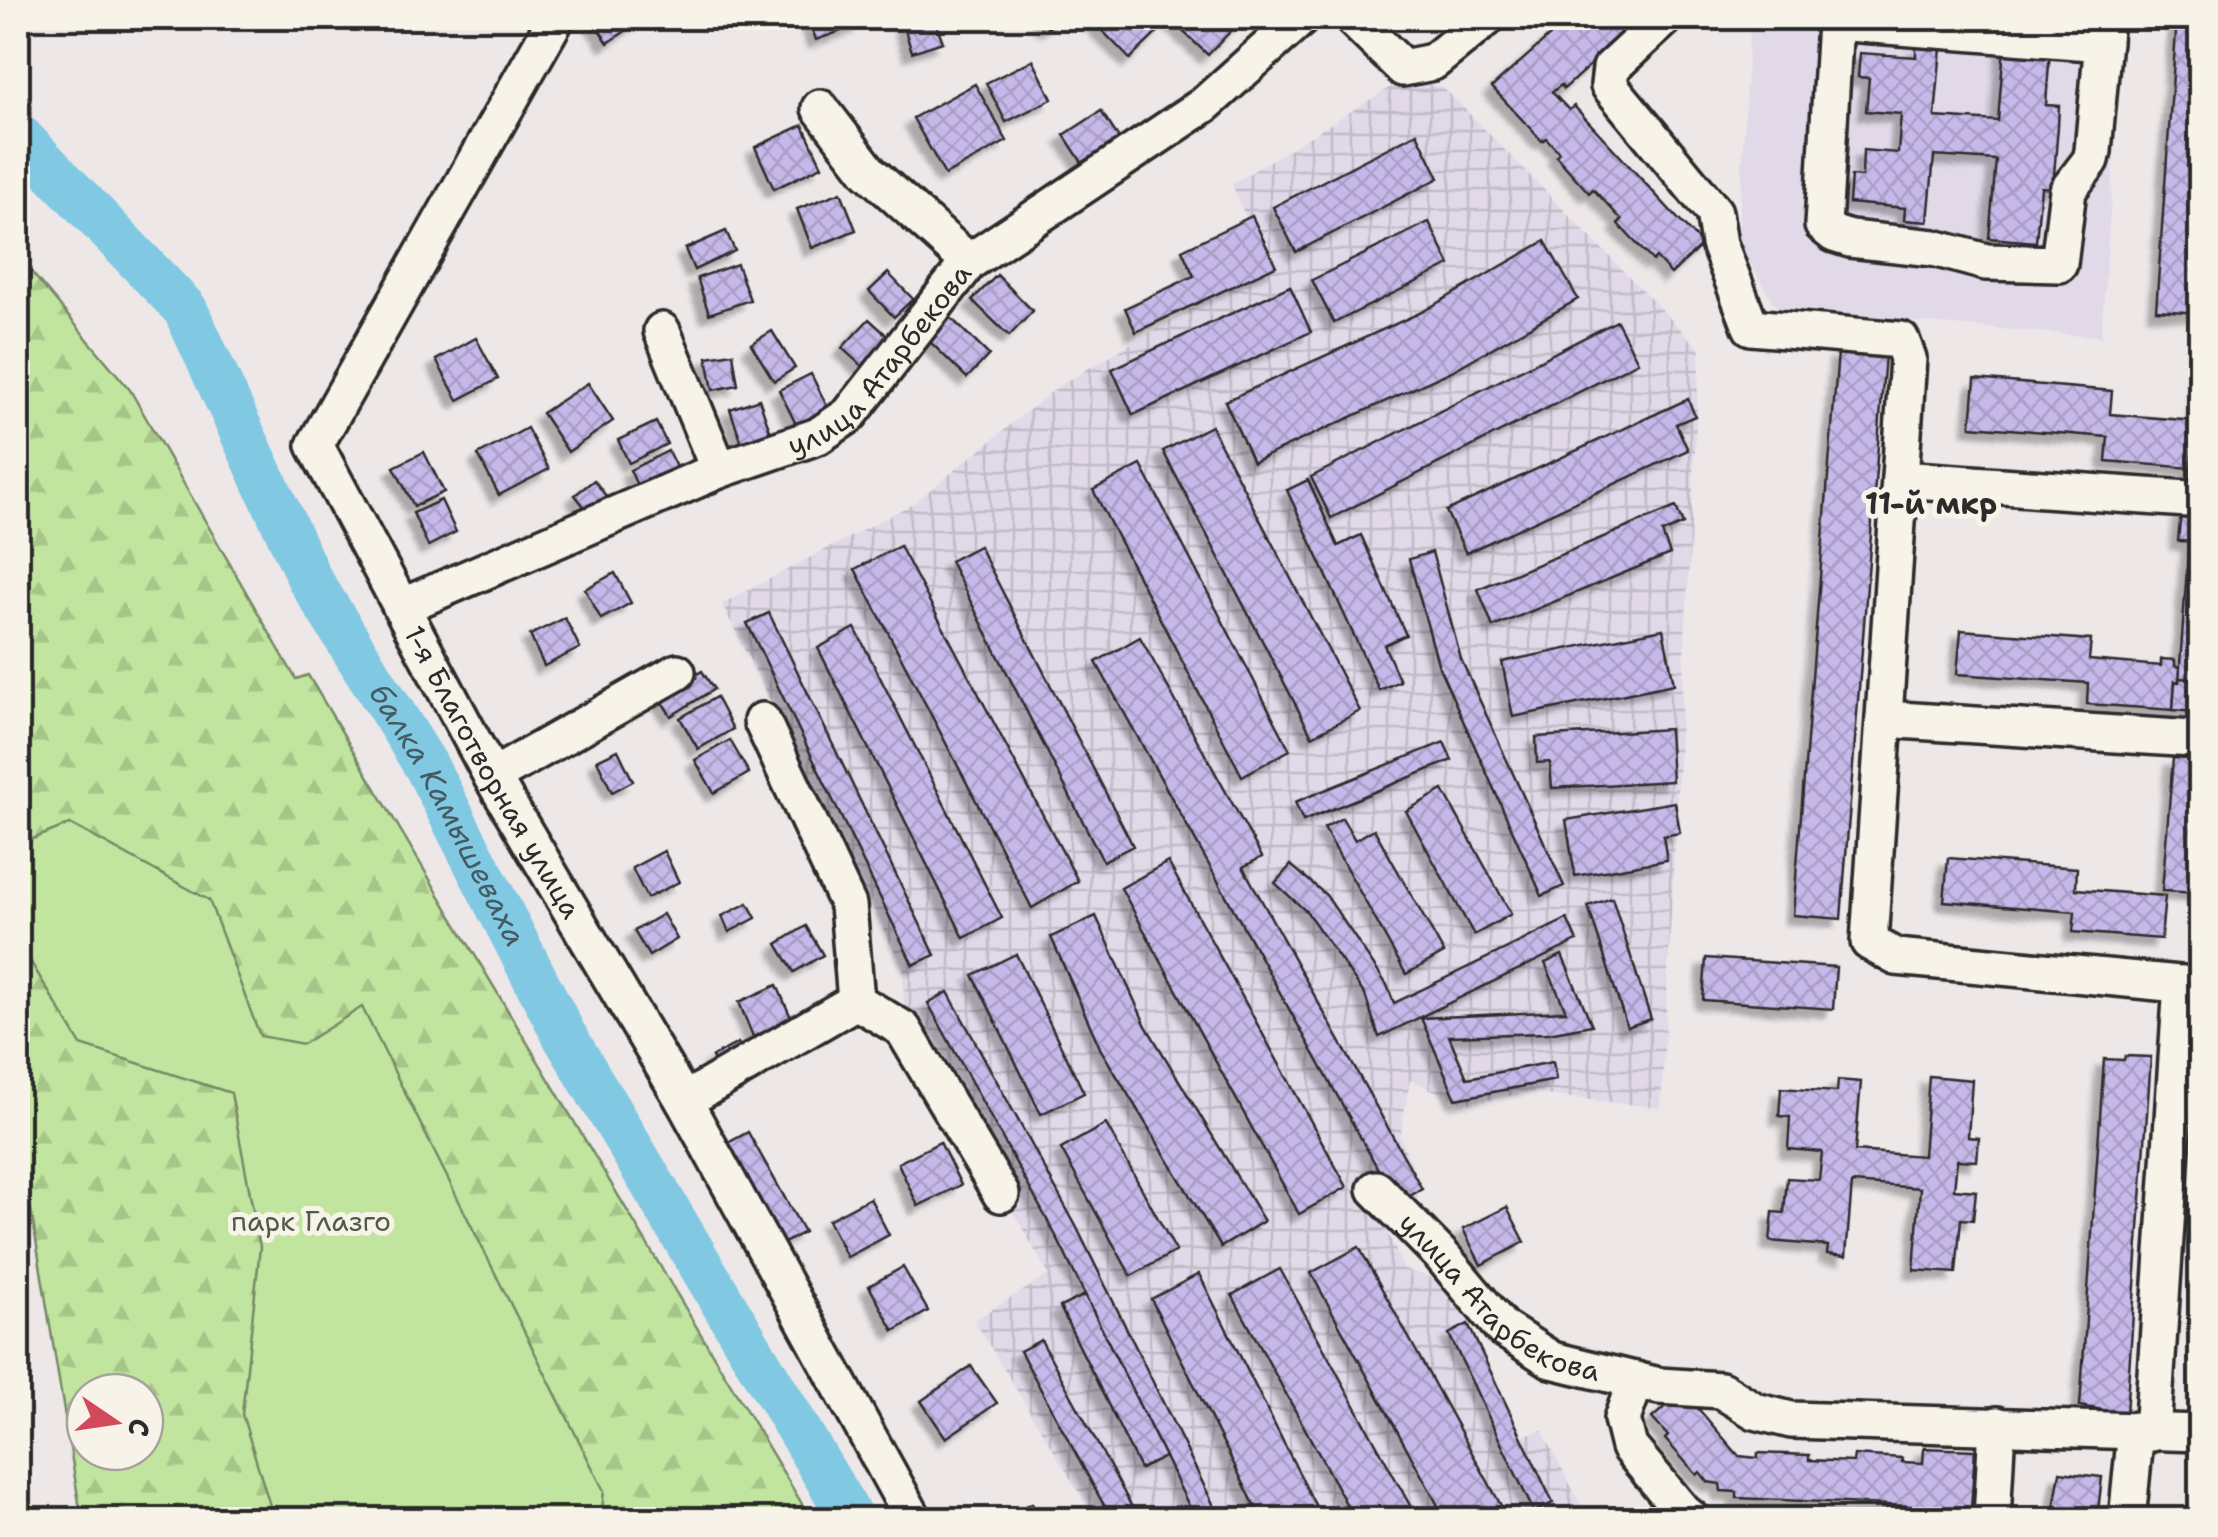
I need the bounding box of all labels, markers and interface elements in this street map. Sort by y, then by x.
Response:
street label: улица Атарбекова [783,256,980,464]
district label: 11-й мкр [1865,483,1997,524]
street label: 1-я Благотворная улица [396,619,590,925]
water label: балка Камышеваха [360,675,536,953]
park label: парк Глазго [231,1202,391,1240]
street label: улица Атарбекова [1391,1204,1604,1390]
north arrow [65,1372,165,1472]
text: С [119,1415,160,1440]

